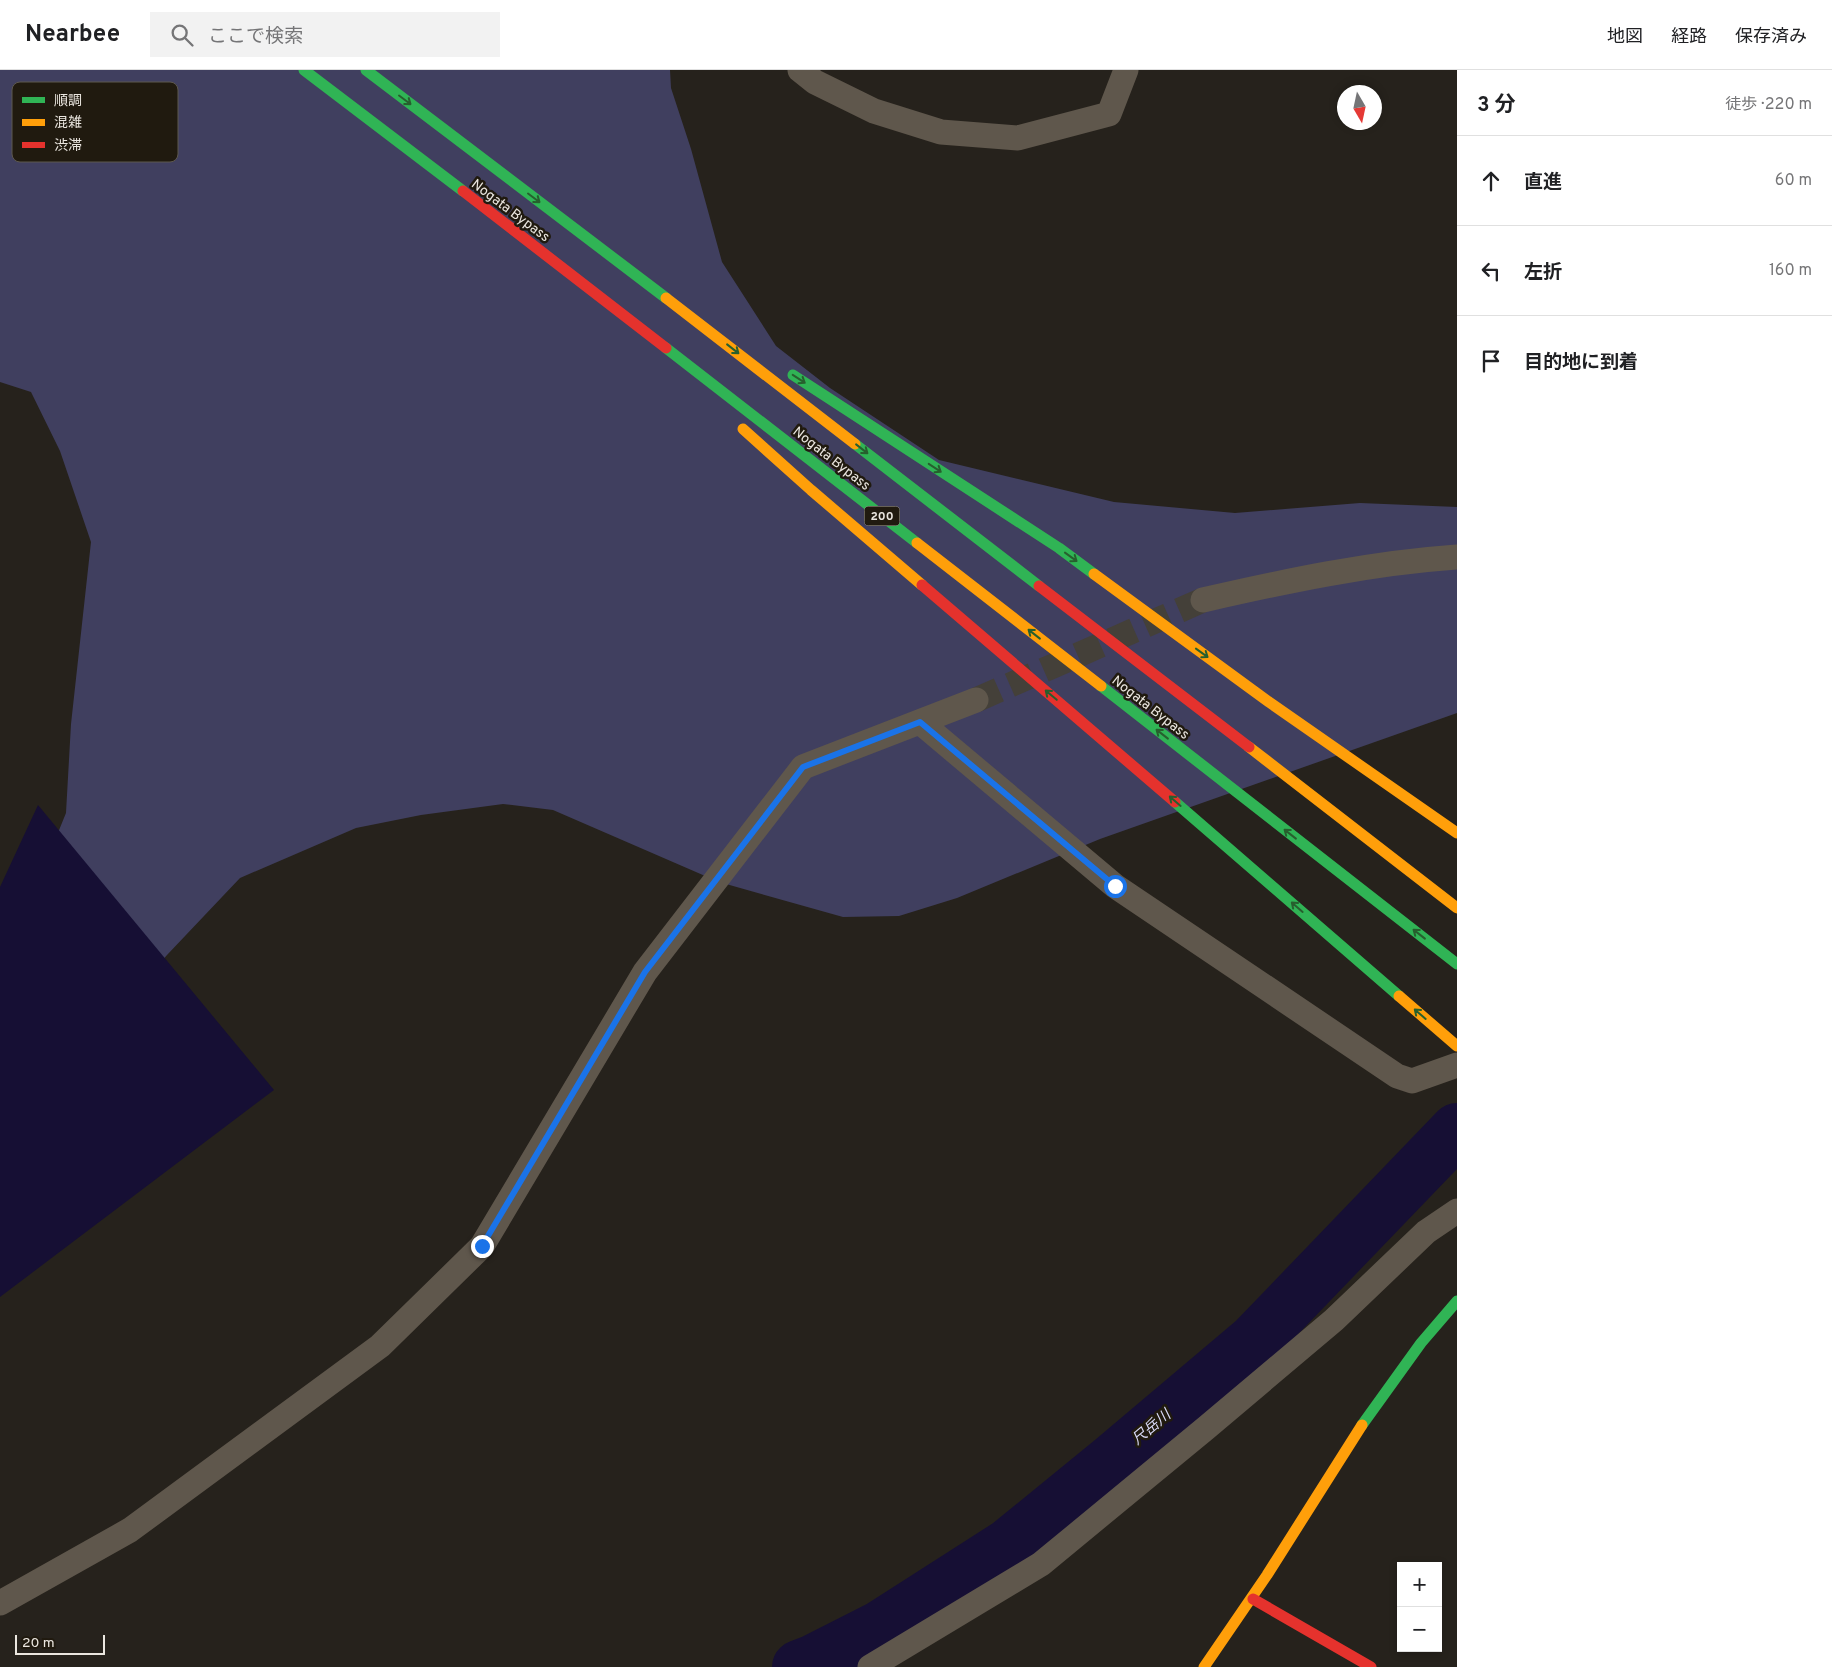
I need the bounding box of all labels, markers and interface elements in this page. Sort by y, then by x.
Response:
search box [150,12,500,57]
text: Nearbee [25,20,120,50]
icon: search [168,21,196,49]
text: ここで検索 [208,25,303,49]
text: 地図 [1607,26,1643,49]
text: 経路 [1671,26,1707,49]
text: 保存済み [1735,26,1807,49]
legend [12,82,178,162]
north arrow [1337,85,1382,130]
text: 3 分 [1477,92,1516,119]
text: 順調 [54,93,82,110]
one-way arrow [398,94,411,105]
text: 徒歩 · 220 m [1725,95,1812,115]
text: 混雑 [54,114,82,132]
text: 渋滞 [54,138,82,155]
icon: ahead [1477,167,1505,195]
text: 直進 [1524,171,1562,195]
text: 60 m [1775,171,1812,191]
street label: Nogata Bypass [468,176,553,246]
one-way arrow [527,192,540,203]
icon: left [1477,257,1505,285]
text: 左折 [1524,261,1562,285]
text: 160 m [1769,261,1812,281]
one-way arrow [726,344,739,355]
icon: arrive [1477,347,1505,375]
text: 目的地に到着 [1524,351,1638,375]
one-way arrow [792,374,806,385]
street label: Nogata Bypass [789,424,873,495]
one-way arrow [855,443,868,454]
one-way arrow [928,463,942,473]
road number: 200 [864,506,900,526]
one-way arrow [1064,552,1078,562]
one-way arrow [1028,629,1041,640]
one-way arrow [1195,648,1209,658]
street label: Nogata Bypass [1108,673,1192,744]
one-way arrow [1045,690,1058,701]
one-way arrow [1156,729,1169,740]
one-way arrow [1168,795,1181,806]
one-way arrow [1284,829,1297,840]
route start [1104,875,1127,898]
one-way arrow [1291,901,1304,913]
one-way arrow [1412,929,1425,940]
one-way arrow [1414,1008,1427,1019]
route end [471,1235,494,1258]
water label: 尺岳川 [1129,1405,1177,1450]
map controls [1397,1562,1442,1652]
button: + [1397,1562,1442,1607]
button: − [1397,1607,1442,1652]
scale bar [15,1632,105,1655]
text: 20 m [22,1635,55,1652]

